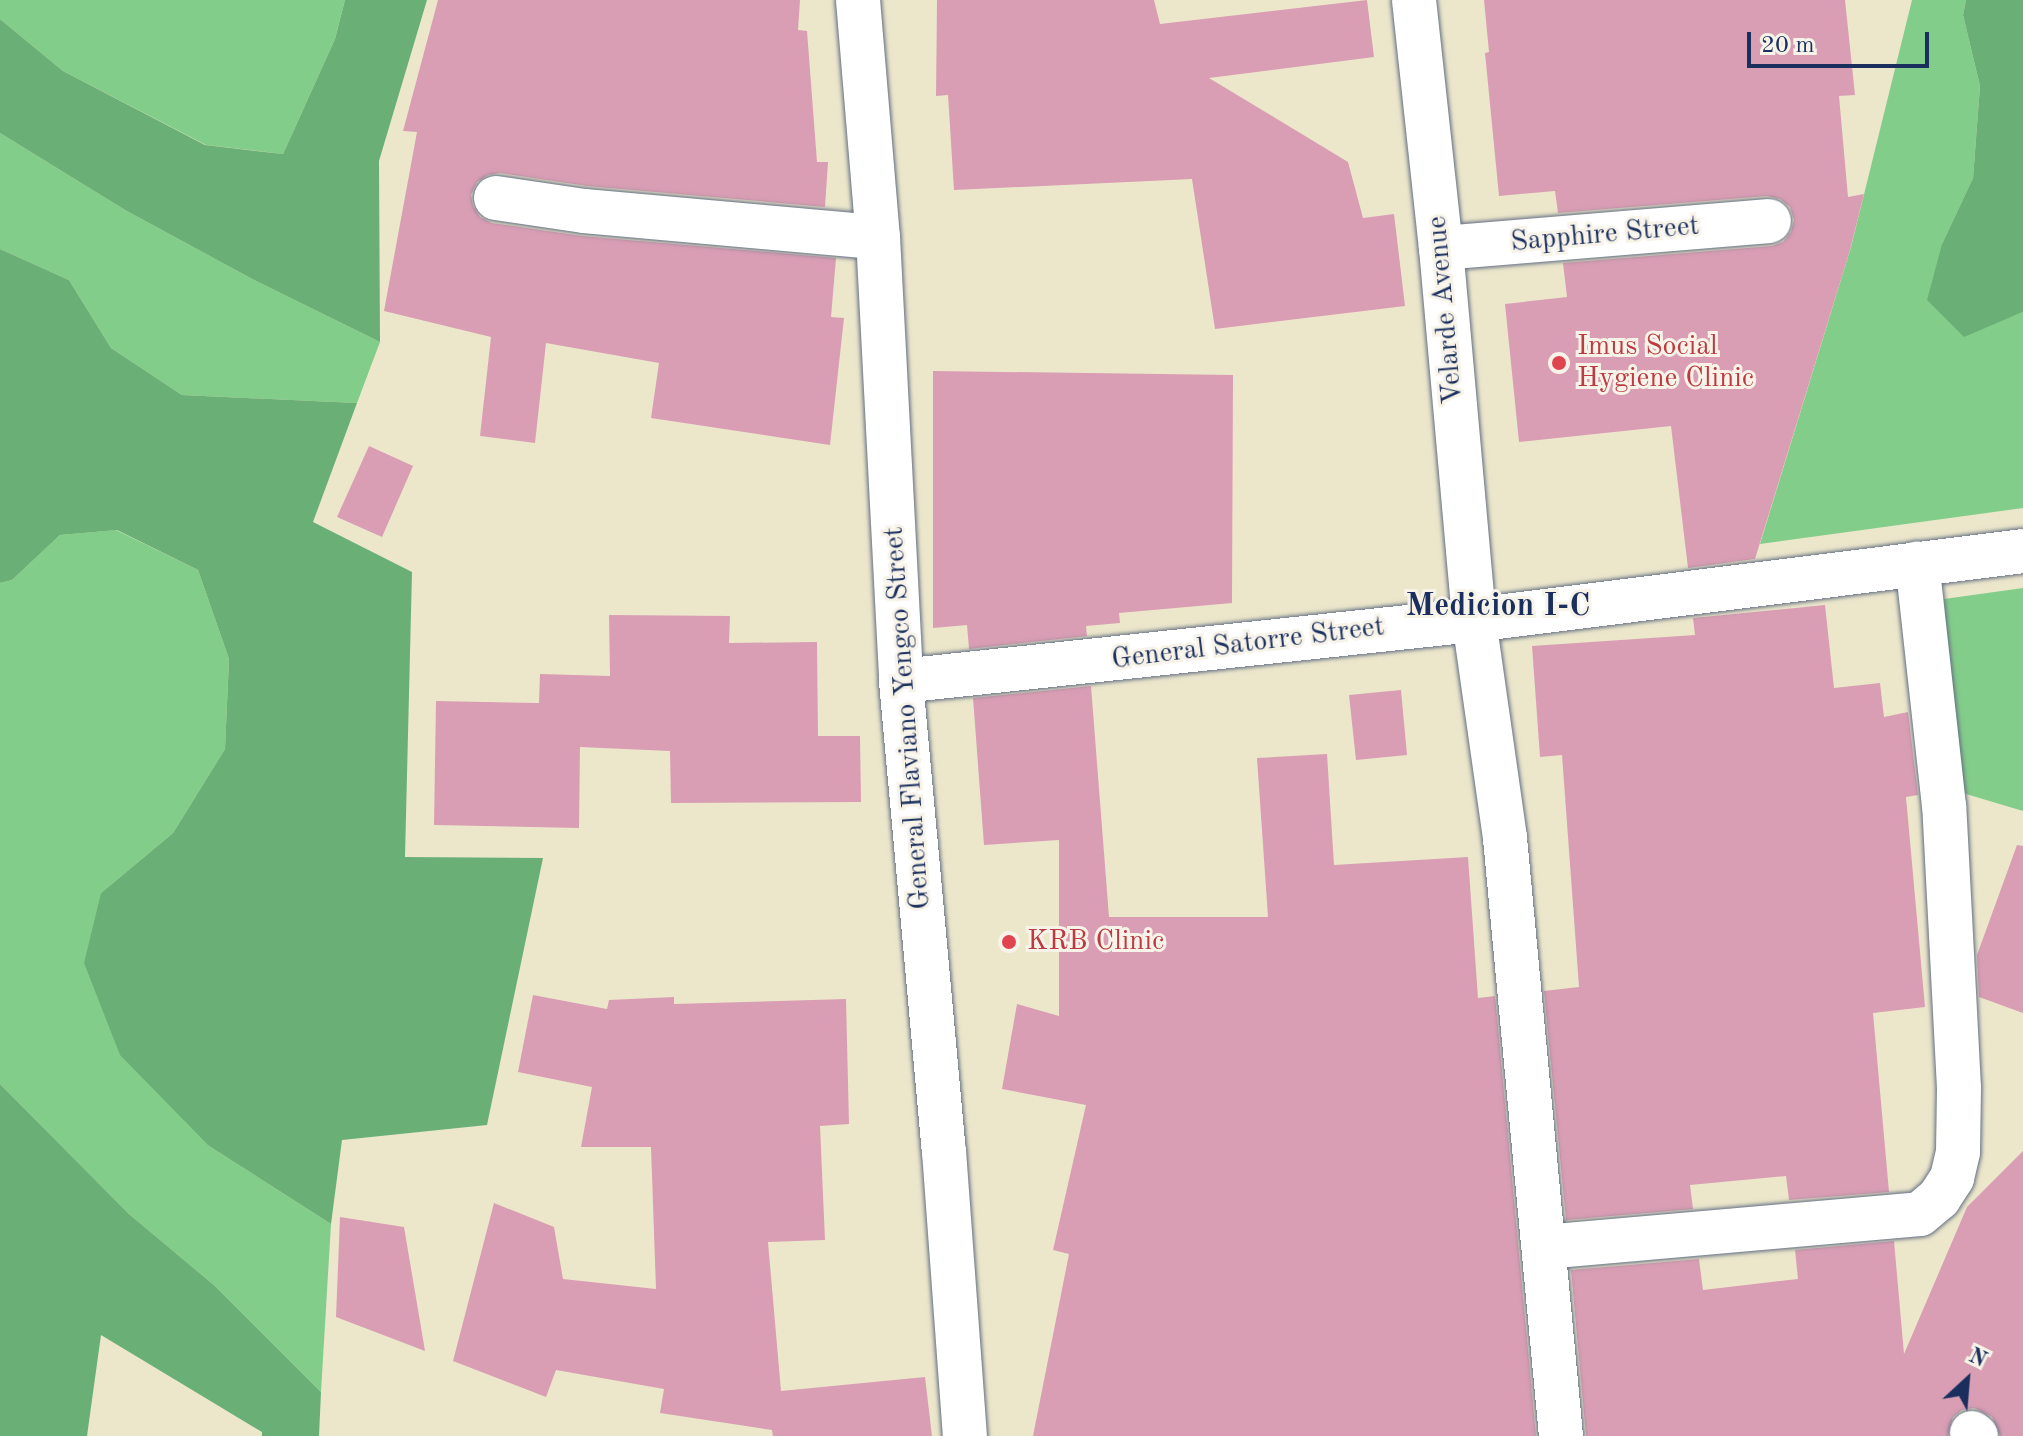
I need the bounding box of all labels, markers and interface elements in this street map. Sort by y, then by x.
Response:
scale bar [1751,16,1933,66]
text: 20 m [1761,34,1815,58]
street label: Sapphire Street [1509,210,1701,260]
street label: Velarde Avenue [1421,214,1471,406]
place label: Imus Social Hygiene Clinic [1577,330,1754,396]
marker: Imus Social Hygiene Clinic [1548,352,1570,374]
street label: General Flaviano Yengco Street [878,525,938,911]
district label: Medicion I-C [1406,588,1590,626]
street label: General Satorre Street [1110,611,1386,677]
place label: KRB Clinic [1027,925,1164,959]
marker: KRB Clinic [998,931,1020,953]
north arrow [1927,1340,2007,1420]
text: N [1965,1345,1990,1372]

